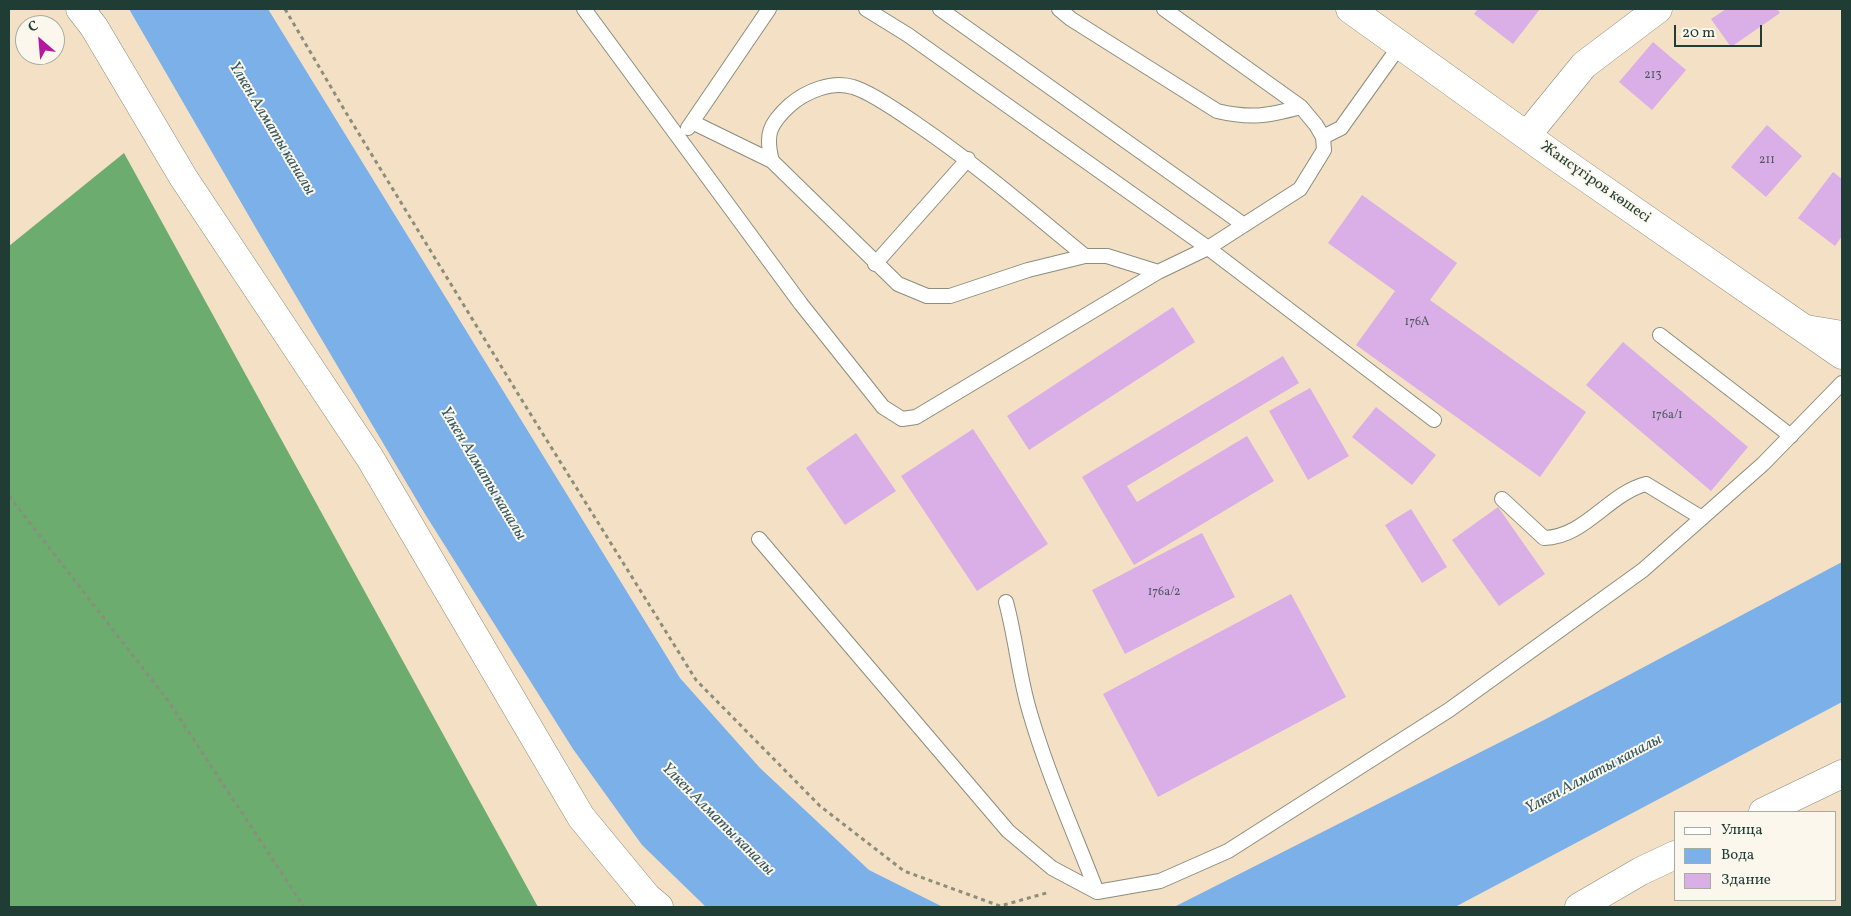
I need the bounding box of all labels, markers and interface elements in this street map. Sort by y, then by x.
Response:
north arrow [15,15,65,65]
scale bar [1676,15,1764,47]
text: С [25,17,42,38]
text: 20 m [1682,23,1715,44]
water label: Үлкен Алматы каналы [224,59,318,199]
house number: 213 [1644,69,1662,83]
street label: Жансүгіров көшесі [1536,138,1654,228]
house number: 211 [1759,154,1775,168]
house number: 176А [1405,316,1429,330]
water label: Үлкен Алматы каналы [435,404,529,544]
house number: 176а/1 [1651,409,1683,423]
house number: 176а/2 [1148,586,1180,600]
water label: Үлкен Алматы каналы [1522,731,1666,819]
water label: Үлкен Алматы каналы [656,759,778,881]
legend [1674,811,1836,901]
text: Улица [1721,820,1763,841]
text: Вода [1721,845,1754,866]
text: Здание [1721,870,1771,891]

